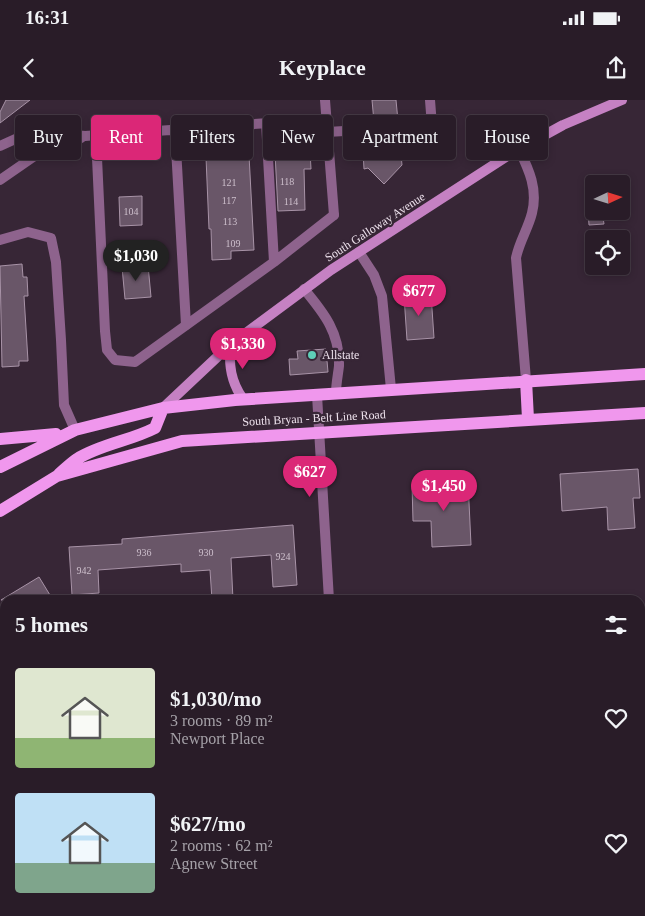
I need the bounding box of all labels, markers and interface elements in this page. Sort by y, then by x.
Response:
text: 16:31 [25,7,69,28]
icon: back [15,54,43,82]
icon: share [602,54,630,82]
text: Keyplace [279,55,366,80]
chip: Buy [15,115,81,160]
chip: Rent [91,115,161,160]
chip: Filters [171,115,253,160]
chip: New [263,115,333,160]
chip: Apartment [343,115,456,160]
chip: House [466,115,548,160]
north arrow [585,175,630,220]
map controls [585,175,630,275]
house number: 118 [280,176,294,187]
house number: 121 [222,177,237,188]
street label: South Galloway Avenue [322,189,428,265]
house number: 117 [222,195,236,206]
house number: 114 [284,196,298,207]
house number: 104 [124,206,139,217]
house number: 113 [223,216,237,227]
button: locate [585,230,630,275]
house number: 109 [226,238,241,249]
pin: $1,030 [95,240,177,282]
text: $1,030 [114,247,158,264]
pin: $677 [389,274,449,317]
text: $677 [403,282,435,299]
pin: $1,330 [202,328,284,370]
text: $1,330 [221,335,265,352]
place label: Allstate [322,348,359,362]
marker: Allstate [306,349,318,361]
street label: South Bryan - Belt Line Road [242,407,386,429]
pin: $627 [280,456,340,498]
text: $627 [294,463,326,480]
pin: $1,450 [403,470,485,512]
text: $1,450 [422,477,466,494]
house number: 936 [137,547,152,558]
house number: 930 [199,547,214,558]
house number: 924 [276,551,291,562]
house number: 942 [77,565,92,576]
icon: filters [602,611,630,639]
text: 5 homes [15,613,88,637]
text: $1,030/mo [170,687,262,711]
icon: home [55,688,115,748]
icon: heart [602,704,630,732]
text: 3 rooms · 89 m² [170,712,273,729]
text: Newport Place [170,730,265,747]
text: $627/mo [170,812,246,836]
icon: home [55,813,115,873]
icon: heart [602,829,630,857]
text: 2 rooms · 62 m² [170,837,273,854]
text: Agnew Street [170,855,258,872]

